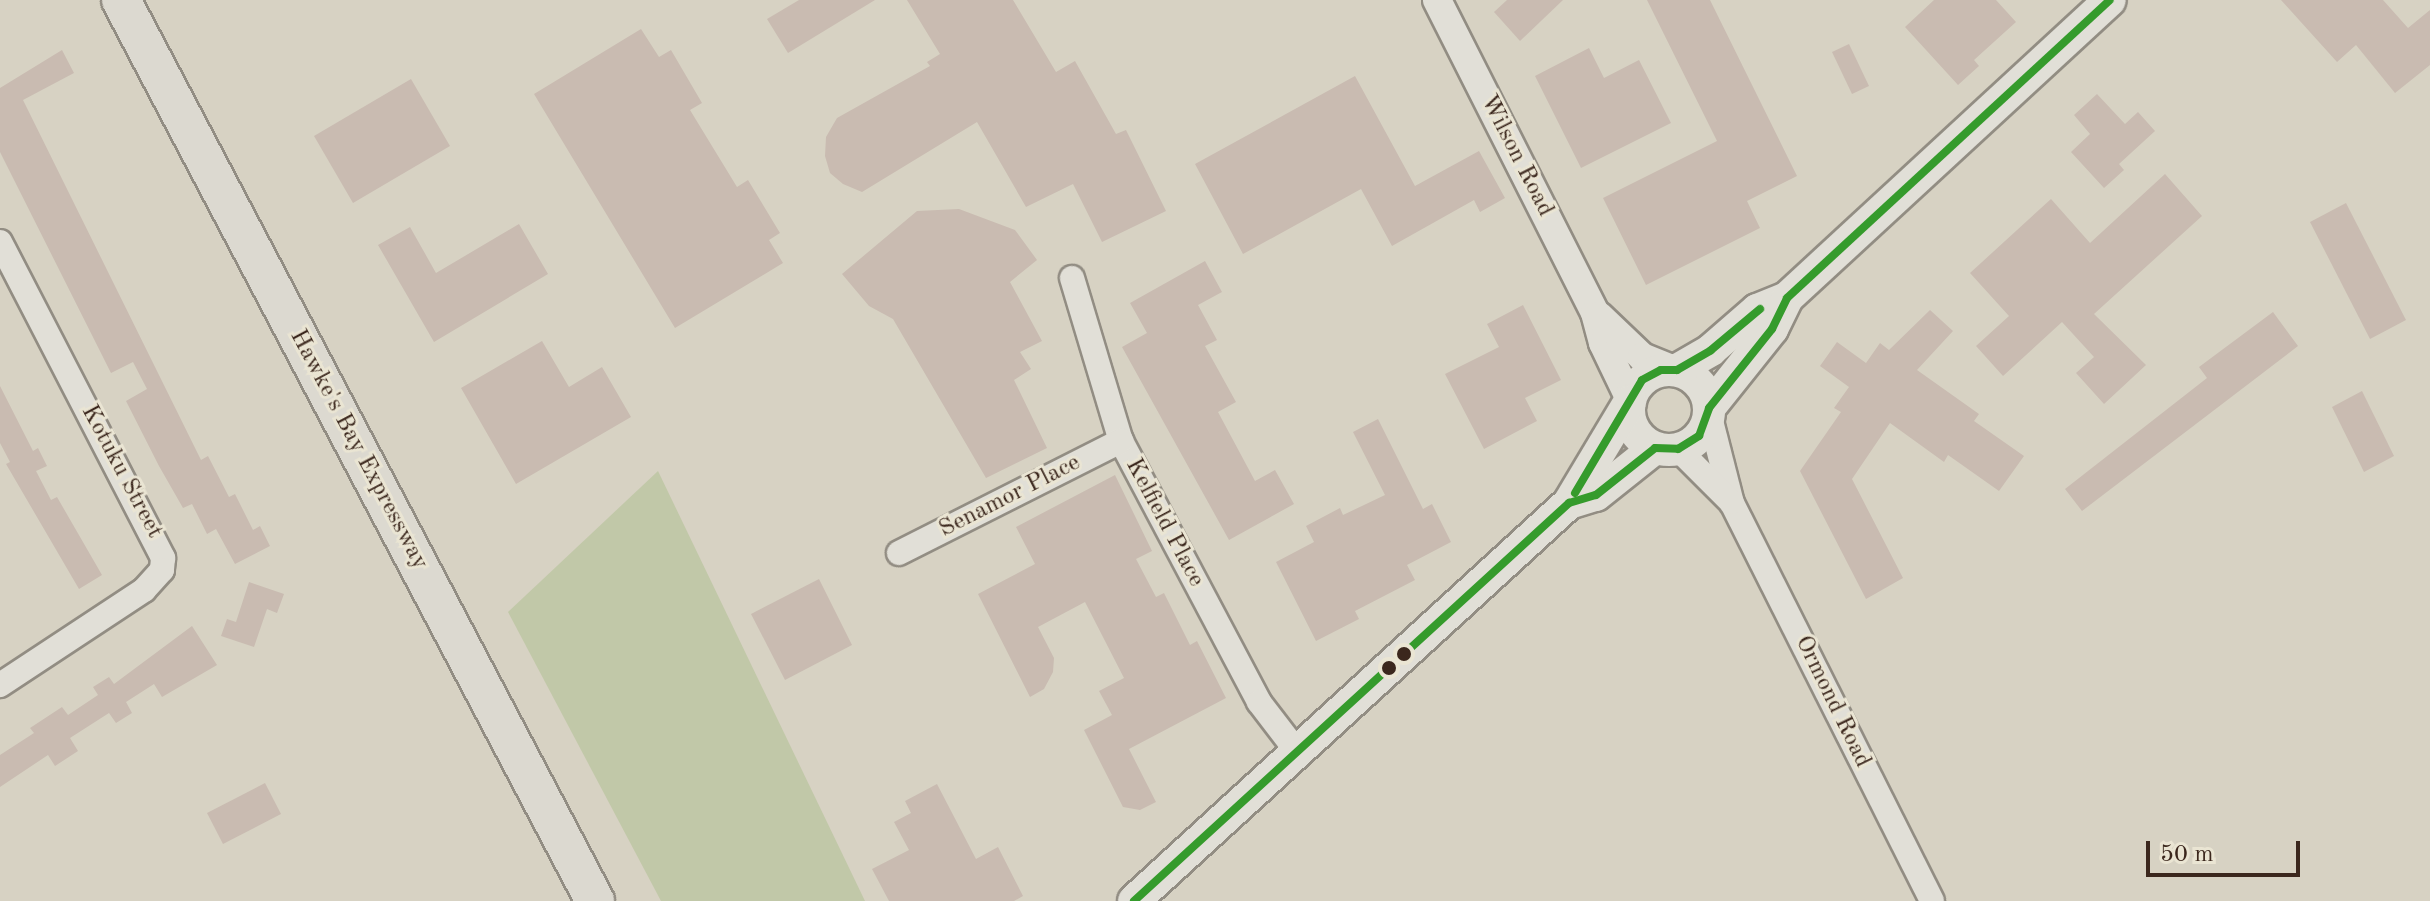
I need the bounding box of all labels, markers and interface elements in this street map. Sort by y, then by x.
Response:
street label: Wilson Road [1473,90,1559,222]
street label: Hawke's Bay Expressway [282,325,434,575]
street label: Kotuku Street [74,400,168,544]
street label: Senamor Place [935,449,1085,545]
street label: Kelfield Place [1118,454,1210,592]
street label: Ormond Road [1788,631,1876,773]
unlabelled marker [1396,646,1412,662]
unlabelled marker [1381,660,1397,676]
scale bar [2150,825,2304,875]
text: 50 m [2160,843,2214,867]

